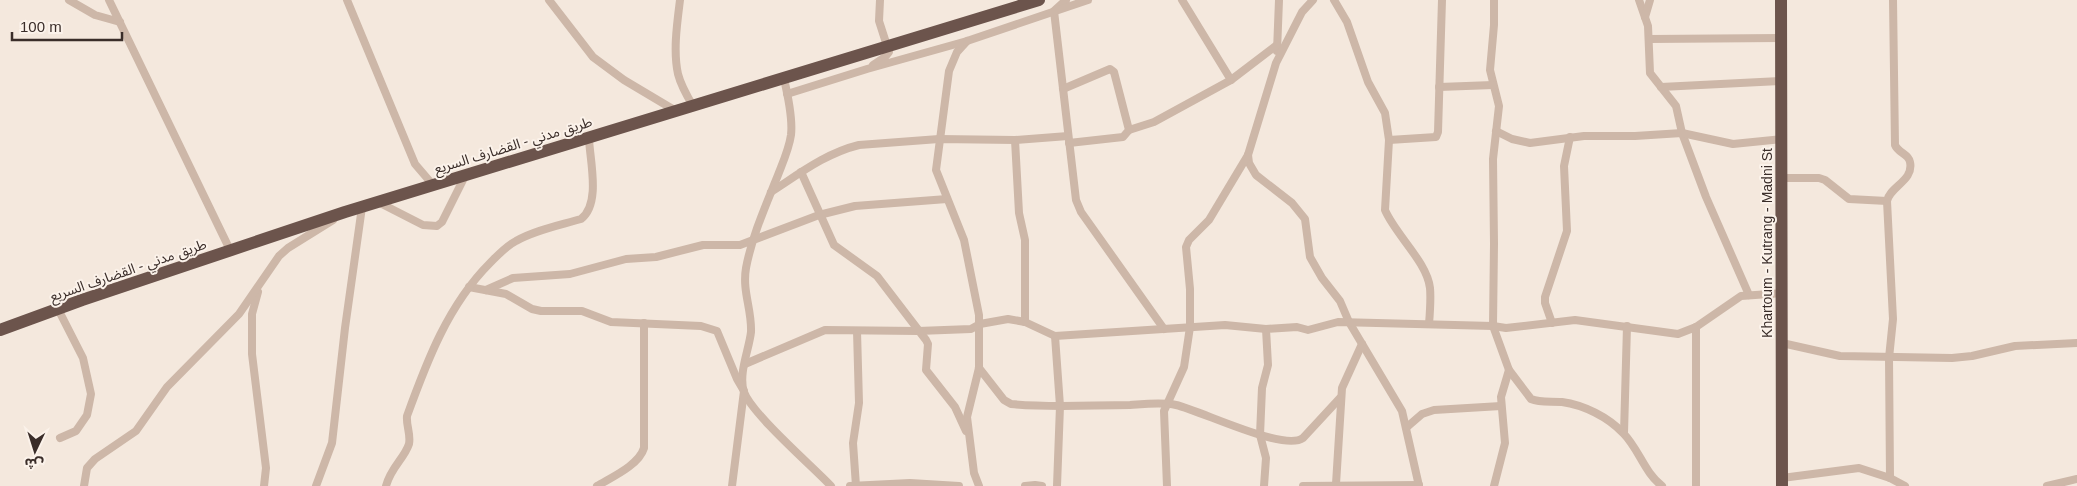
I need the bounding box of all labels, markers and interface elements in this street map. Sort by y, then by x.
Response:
scale bar [12,10,122,42]
text: 100 m [20,18,62,35]
street label: طريق مدني - القضارف السريع [432,113,595,180]
street label: Khartoum - Kutrang - Madni St [1759,148,1775,338]
street label: طريق مدني - القضارف السريع [48,236,209,307]
north arrow [10,426,60,476]
text: ش [24,455,44,473]

